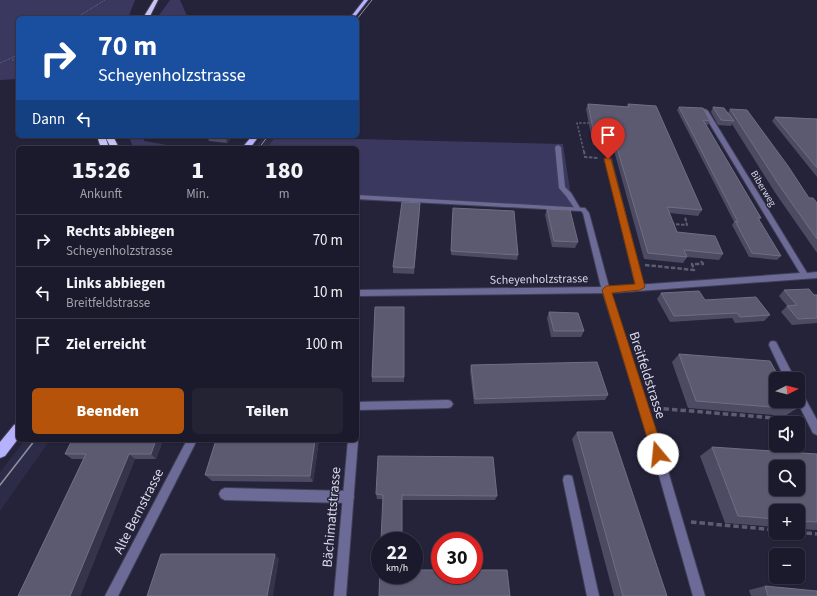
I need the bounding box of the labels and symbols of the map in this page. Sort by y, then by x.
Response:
pin [591,118,625,159]
street label: Biberweg [747,168,779,209]
street label: Scheyenholzstrasse [490,270,588,289]
street label: Breitfeldstrasse [624,329,671,422]
north arrow [769,372,805,408]
position arrow [637,433,679,475]
street label: Alte Bernstrasse [109,465,169,558]
street label: Bächimattstrasse [318,466,346,568]
speed limit sign: 30 [431,532,483,584]

